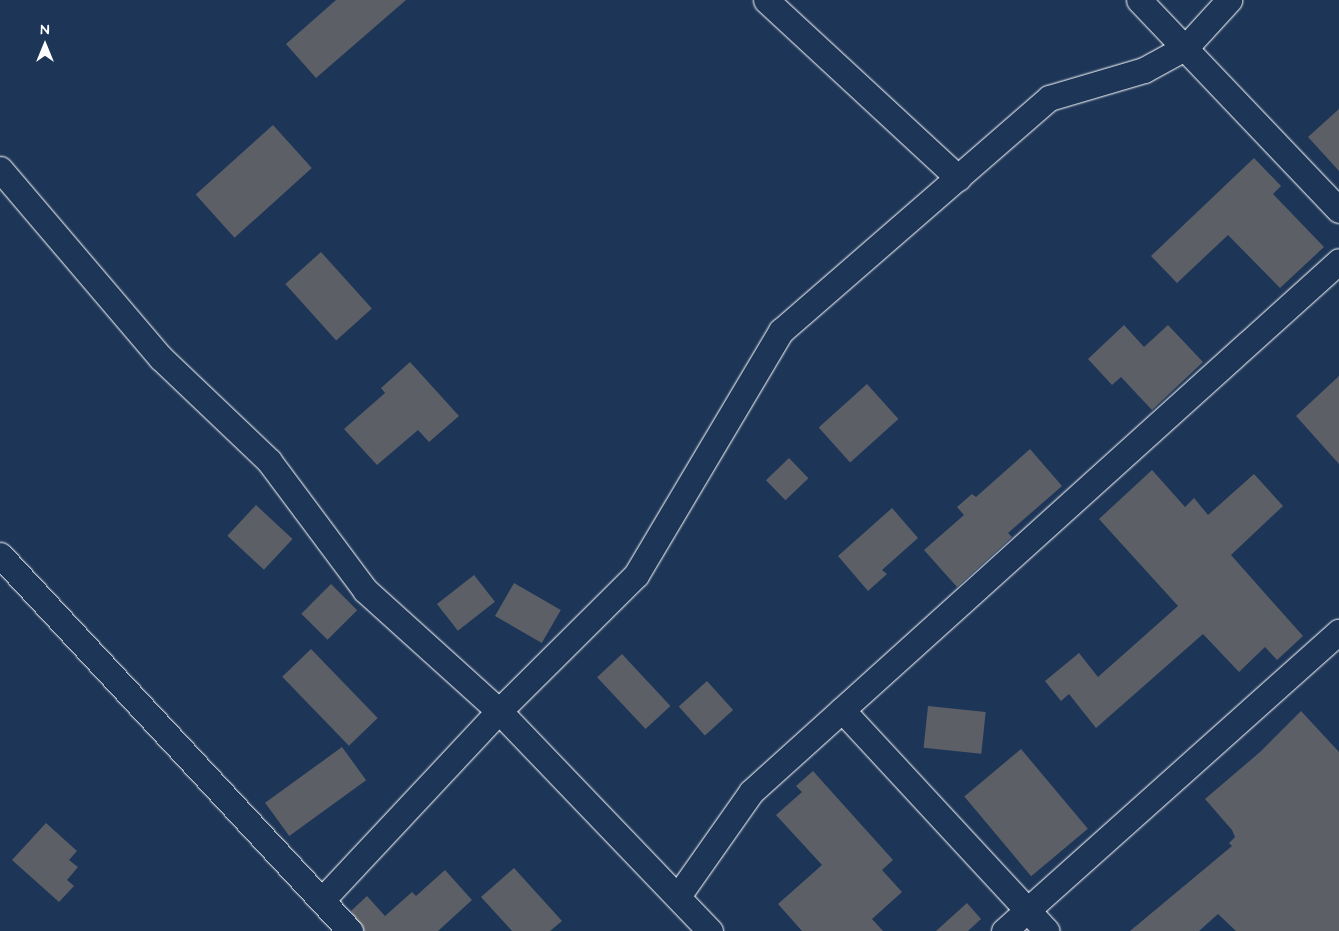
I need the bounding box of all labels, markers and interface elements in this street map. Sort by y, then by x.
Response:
north arrow [20,20,70,70]
text: N [41,20,49,40]

